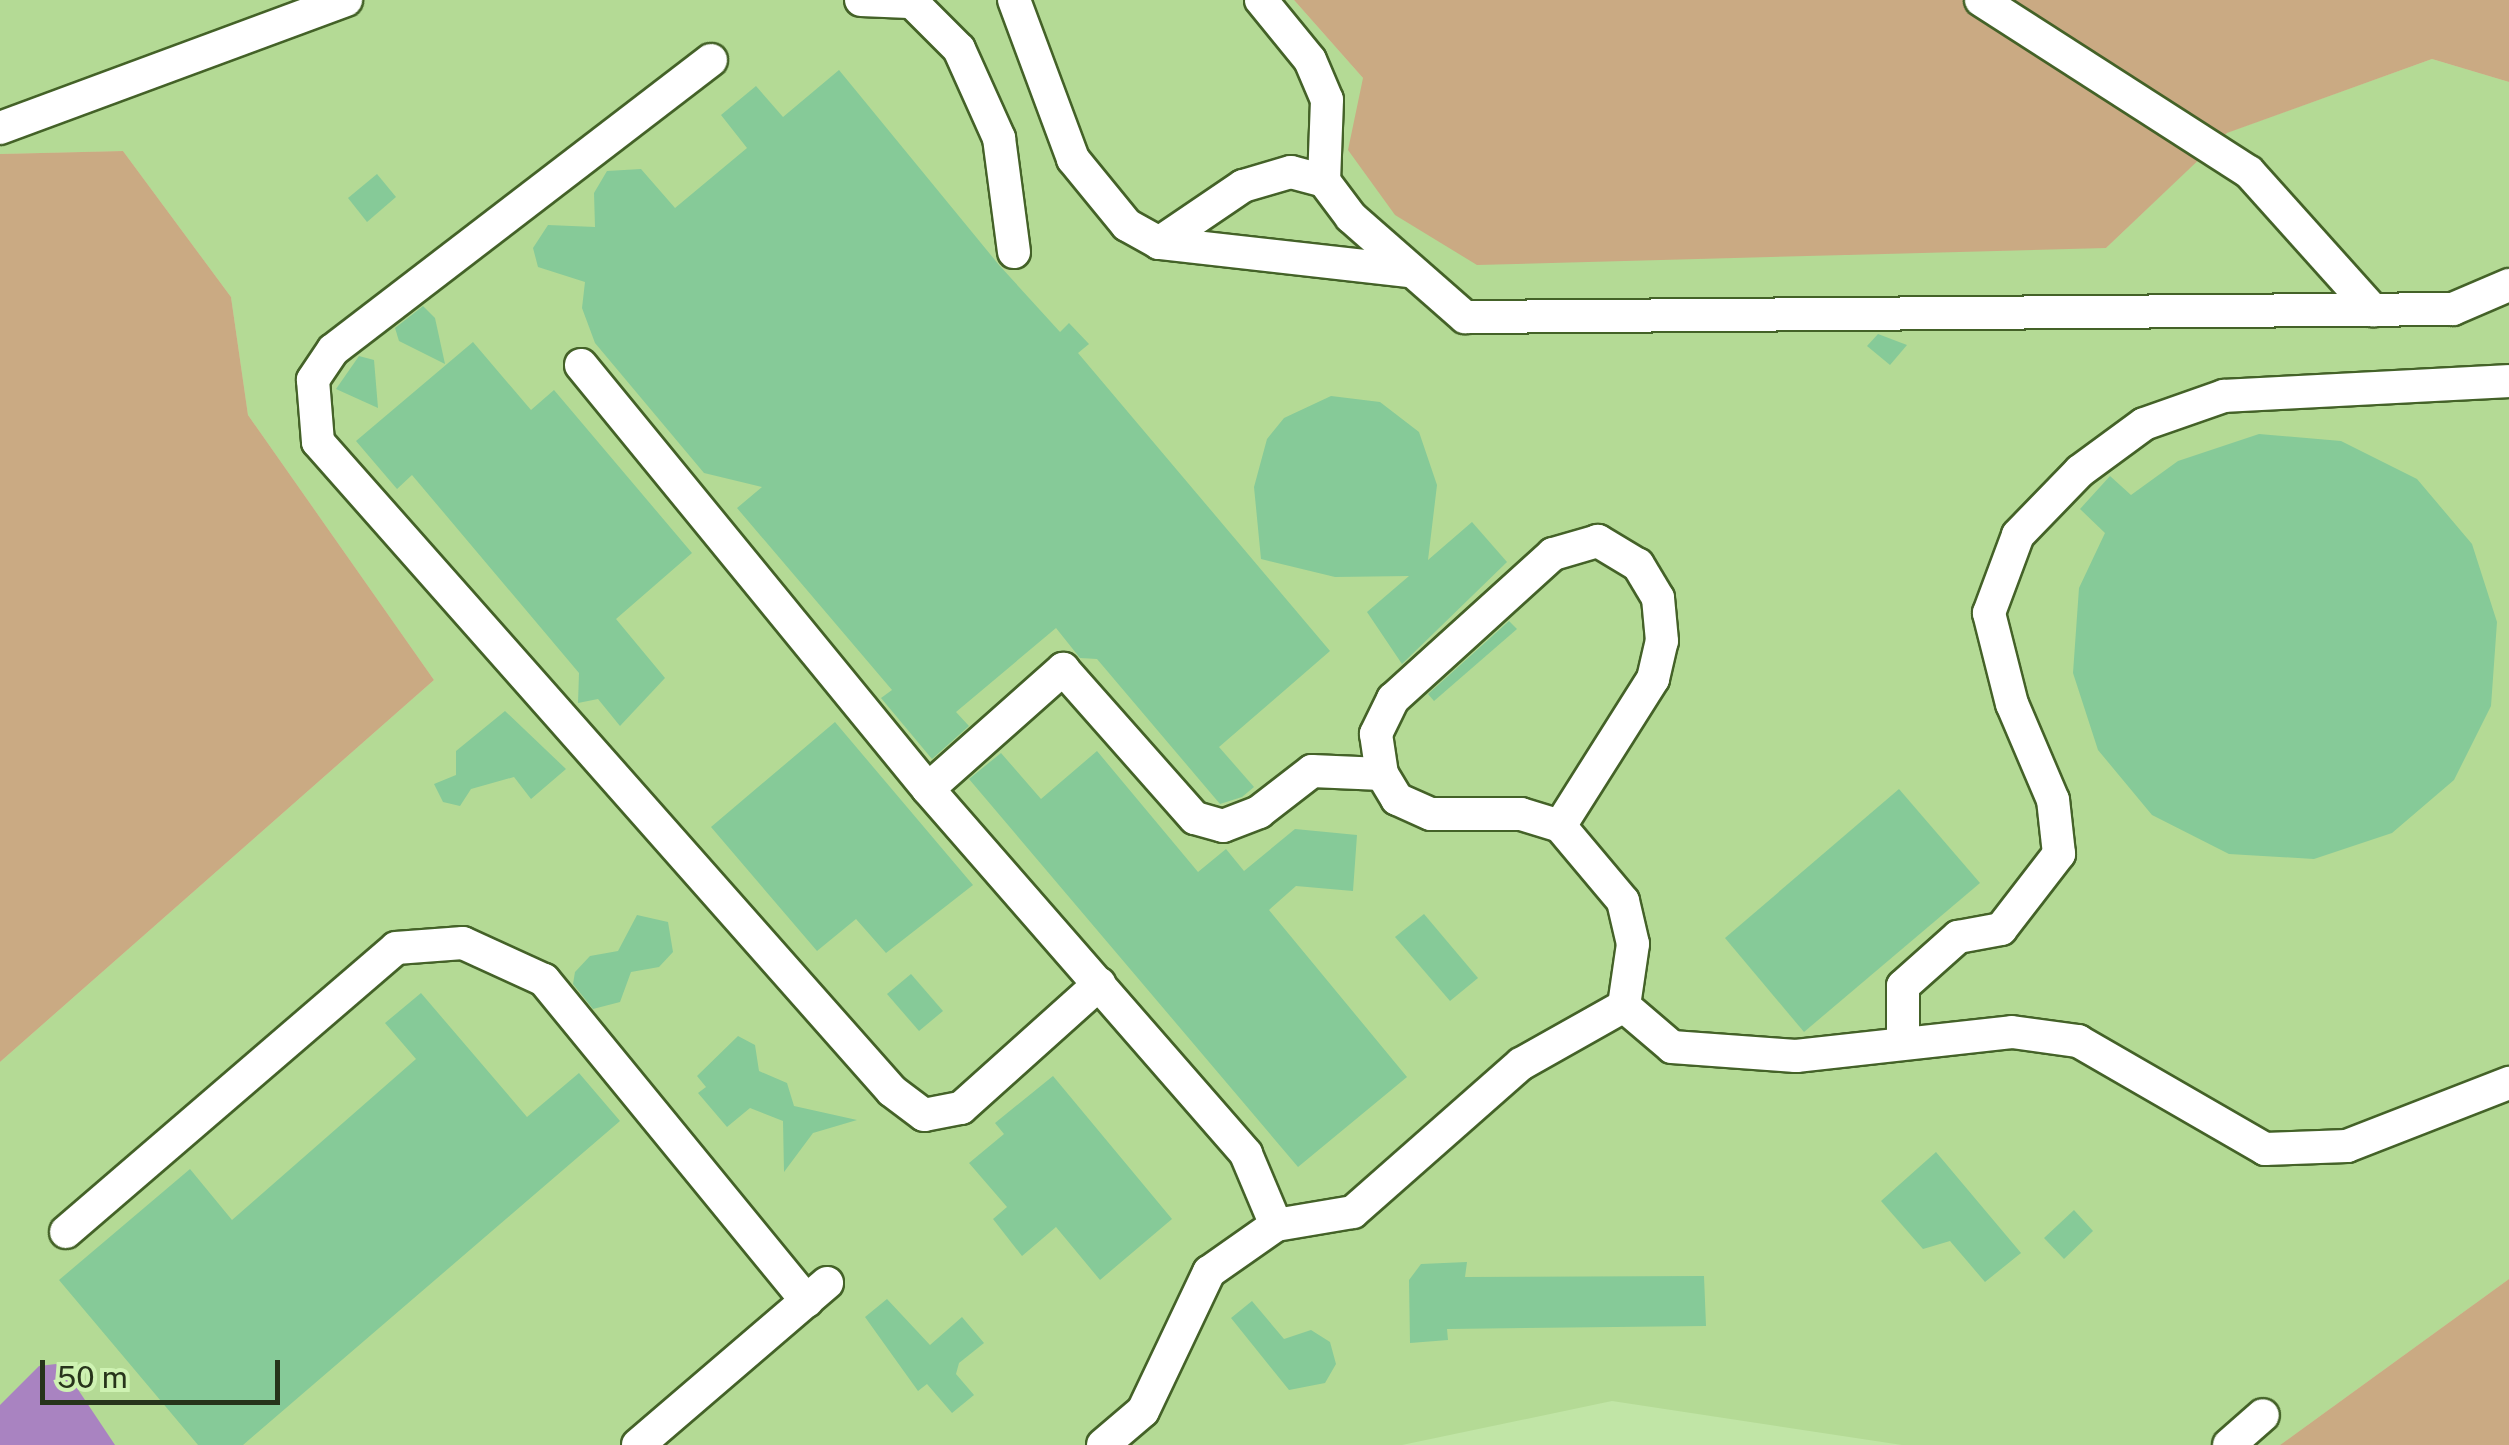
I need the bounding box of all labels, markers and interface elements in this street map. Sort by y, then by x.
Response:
scale bar [45,1340,285,1402]
text: 50 m [57,1359,128,1395]

